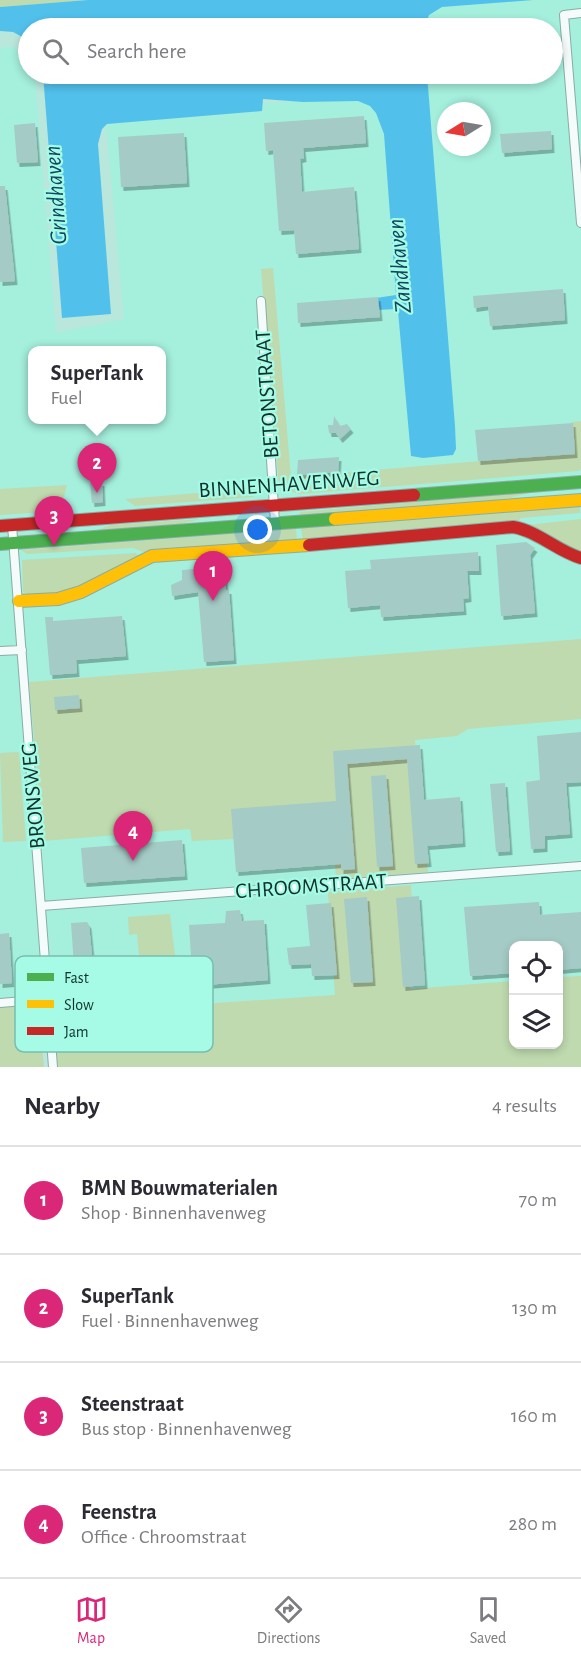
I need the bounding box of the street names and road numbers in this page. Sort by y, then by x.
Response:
street label: BETONSTRAAT [252,329,282,459]
street label: BINNENHAVENWEG [198,467,380,501]
street label: BRONSWEG [17,742,49,850]
street label: CHROOMSTRAAT [235,870,388,902]

